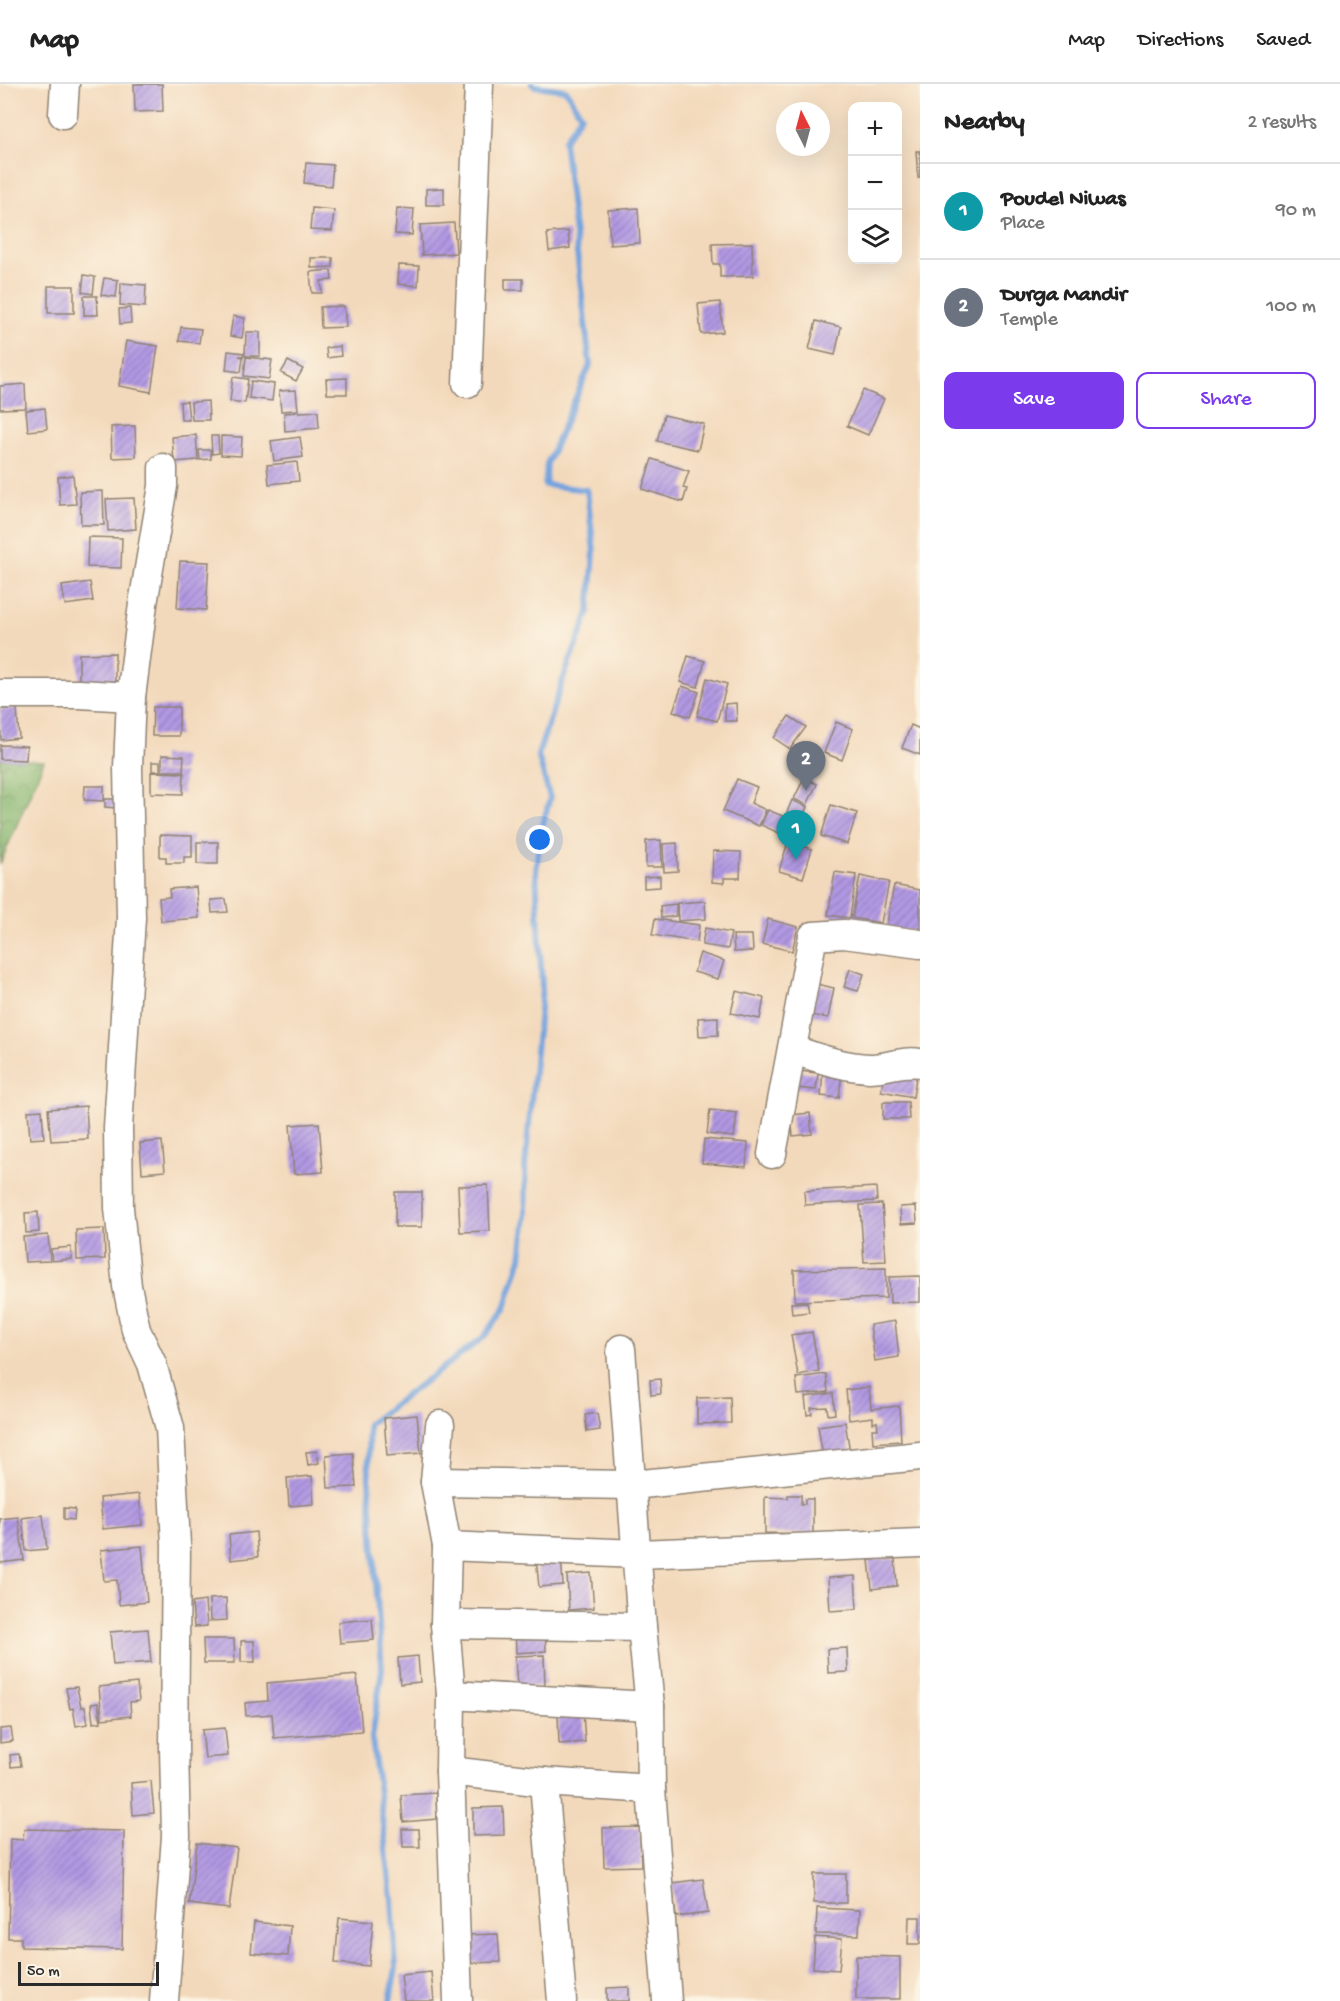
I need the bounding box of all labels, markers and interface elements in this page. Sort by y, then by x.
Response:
text: Map [30,25,79,58]
text: Map [1068,29,1105,54]
text: Directions [1138,29,1223,54]
text: Saved [1256,29,1310,54]
north arrow [776,102,830,156]
map controls [848,102,902,264]
button: + [848,102,902,156]
text: Nearby [944,108,1025,139]
text: 2 results [1247,112,1316,135]
button: − [848,156,902,210]
text: Poudel Niwas [1001,187,1126,213]
text: 1 [959,200,968,223]
text: 90 m [1276,200,1316,223]
button: layers [848,210,902,264]
text: Place [1001,213,1045,236]
text: Durga Mandir [1001,283,1127,309]
text: 2 [959,296,968,319]
text: 100 m [1266,296,1316,319]
text: Temple [1001,309,1058,332]
button: Save [944,372,1124,429]
button: Share [1136,372,1316,429]
pin: 2 [786,742,826,791]
pin: 1 [776,810,816,860]
your location [525,825,554,854]
scale bar [18,1959,159,1986]
text: 50 m [27,1963,60,1982]

